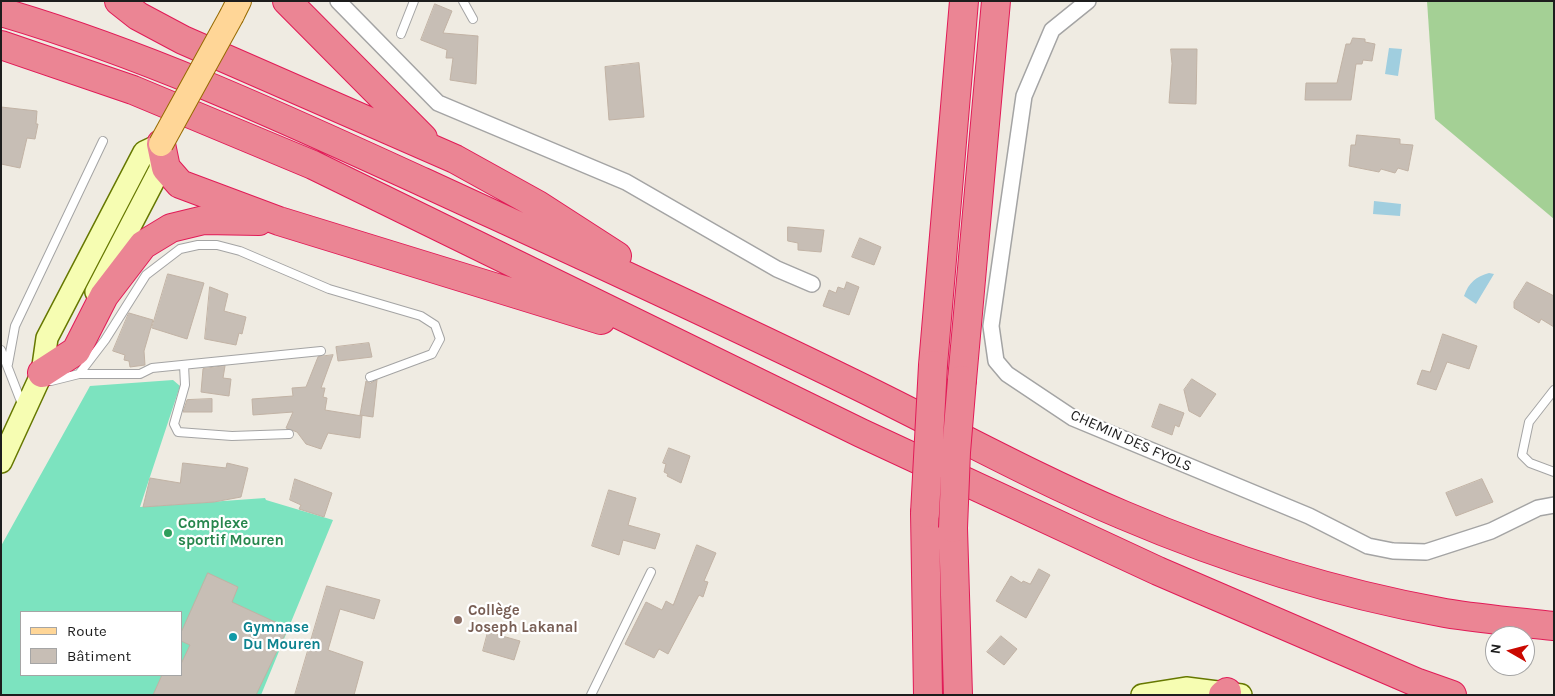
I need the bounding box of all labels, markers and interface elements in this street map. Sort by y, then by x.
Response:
street label: CHEMIN DES FYOLS [1068,406,1194,476]
place label: Complexe sportif Mouren [178,515,284,550]
marker: Complexe sportif Mouren [162,527,174,539]
place label: Collège Joseph Lakanal [468,602,578,637]
legend [20,611,182,676]
marker: Collège Joseph Lakanal [452,614,464,626]
place label: Gymnase Du Mouren [243,619,321,654]
text: Route [67,622,107,640]
north arrow [1485,626,1535,676]
marker: Gymnase Du Mouren [227,631,239,643]
text: N [1487,643,1505,655]
text: Bâtiment [67,647,131,665]

